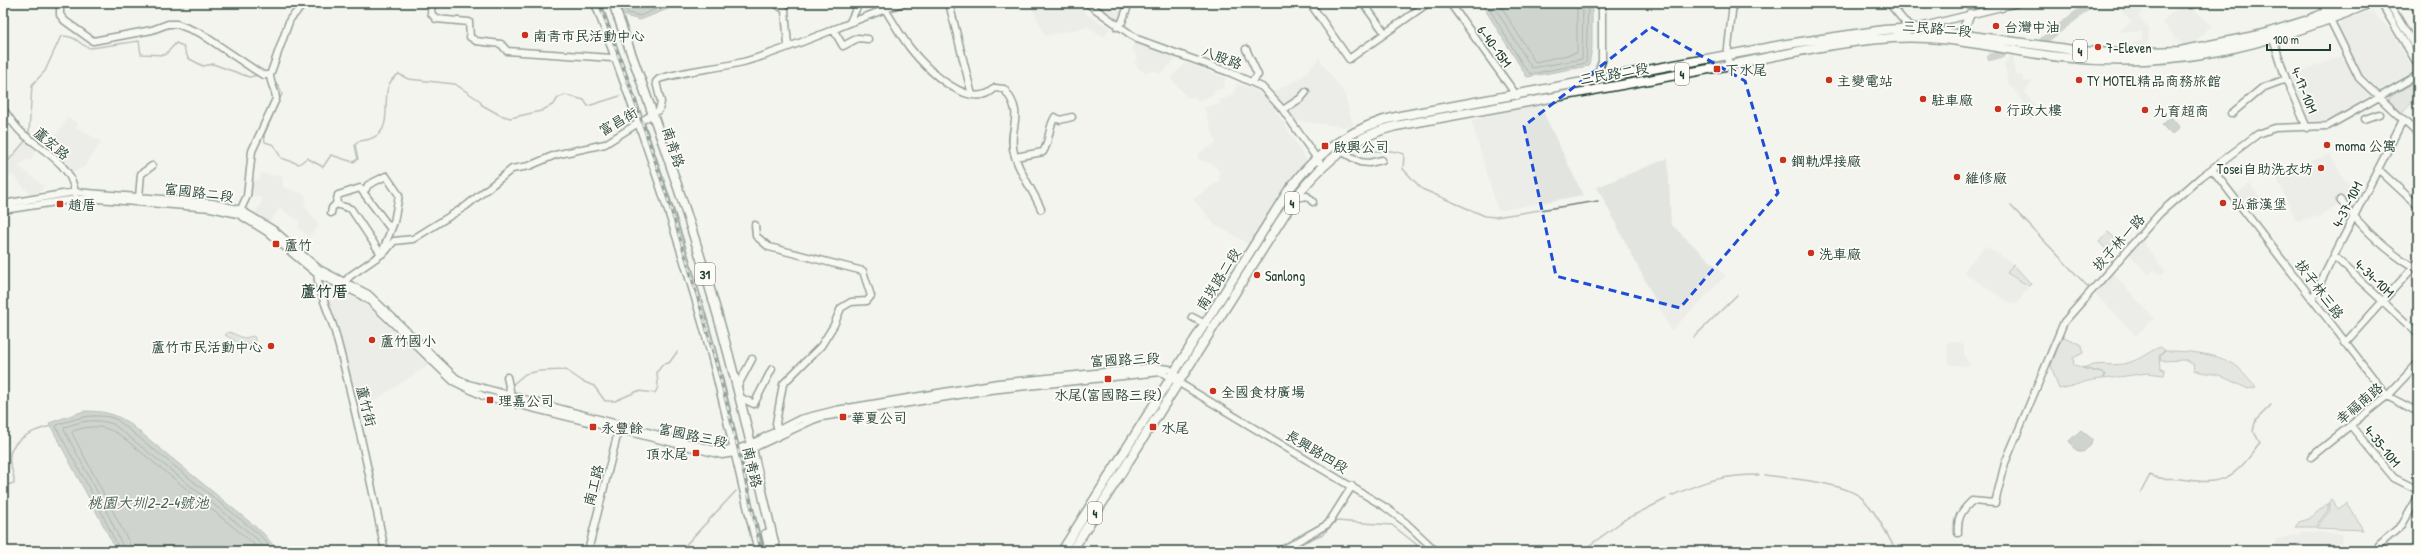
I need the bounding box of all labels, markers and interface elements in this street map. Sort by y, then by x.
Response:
street label: 三民路二段 [1901,15,1973,41]
place label: 台灣中油 [2004,17,2060,36]
street label: 6-40-15M [1473,21,1517,71]
marker: 台灣中油 [1991,21,2001,31]
place label: 南青市民活動中心 [533,26,645,45]
scale bar [2267,26,2330,52]
marker: 南青市民活動中心 [520,30,530,40]
text: 100 m [2273,31,2299,48]
place label: 7-Eleven [2106,38,2152,57]
road number: 4 [2073,40,2087,62]
street label: 八股路 [1199,41,1245,73]
marker: 7-Eleven [2093,42,2103,52]
street label: 三民路二段 [1578,58,1650,88]
place label: 下水尾 [1725,60,1767,79]
road number: 4 [1675,63,1689,85]
marker: 下水尾 [1712,64,1722,74]
street label: 4-17-10M [2287,64,2323,116]
place label: 主變電站 [1837,71,1893,90]
place label: TY MOTEL精品商務旅館 [2087,71,2221,90]
marker: 主變電站 [1824,75,1834,85]
marker: TY MOTEL精品商務旅館 [2074,75,2084,85]
place label: 駐車廠 [1931,90,1973,109]
marker: 駐車廠 [1918,94,1928,104]
place label: 行政大樓 [2006,100,2062,119]
place label: 九育超商 [2153,101,2209,120]
street label: 富昌街 [595,102,641,140]
marker: 行政大樓 [1993,104,2003,114]
marker: 九育超商 [2140,105,2150,115]
street label: 蘆宏路 [30,122,74,164]
street label: 南青路 [658,124,690,170]
place label: moma 公寓 [2335,136,2396,155]
place label: 啟興公司 [1333,137,1389,156]
marker: moma 公寓 [2322,140,2332,150]
marker: 啟興公司 [1320,141,1330,151]
place label: 鋼軌焊接廠 [1791,151,1861,170]
marker: 鋼軌焊接廠 [1778,155,1788,165]
place label: Tosei自助洗衣坊 [2217,159,2313,178]
marker: Tosei自助洗衣坊 [2316,163,2326,173]
place label: 維修廠 [1965,168,2007,187]
marker: 維修廠 [1952,172,1962,182]
street label: 富國路二段 [163,178,235,206]
street label: 4-37-10M [2327,178,2367,230]
road number: 4 [1285,192,1299,214]
place label: 弘爺漢堡 [2231,194,2287,213]
place label: 趙厝 [68,195,96,214]
marker: 弘爺漢堡 [2218,198,2228,208]
marker: 趙厝 [55,199,65,209]
street label: 拔子林一路 [2088,210,2148,274]
place label: 蘆竹 [284,235,312,254]
marker: 蘆竹 [271,239,281,249]
street label: 南崁路二段 [1191,244,1245,314]
place label: 洗車廠 [1819,244,1861,263]
marker: 洗車廠 [1806,248,1816,258]
street label: 拔子林三路 [2291,255,2349,323]
street label: 4-34-10M [2351,255,2399,301]
road number: 31 [695,263,715,285]
place label: Sanlong [1265,266,1305,286]
marker: Sanlong [1252,270,1262,280]
district label: 蘆竹厝 [300,280,348,302]
place label: 蘆竹國小 [380,331,436,350]
marker: 蘆竹國小 [367,335,377,345]
place label: 蘆竹市民活動中心 [151,337,263,356]
marker: 蘆竹市民活動中心 [266,341,276,351]
street label: 富國路三段 [1090,348,1160,370]
marker: 水尾(富國路三段) [1103,374,1113,384]
street label: 幸福南路 [2331,378,2387,428]
place label: 全國食材廣場 [1221,382,1305,401]
street label: 蘆竹街 [353,383,381,429]
place label: 水尾(富國路三段) [1054,385,1162,404]
marker: 全國食材廣場 [1208,386,1218,396]
place label: 理嘉公司 [498,391,554,410]
marker: 理嘉公司 [485,395,495,405]
place label: 華夏公司 [851,408,907,427]
marker: 華夏公司 [838,412,848,422]
place label: 永豐餘 [601,418,643,437]
street label: 富國路三段 [657,418,729,452]
place label: 水尾 [1161,418,1189,437]
street label: 4-35-10M [2360,421,2406,471]
marker: 永豐餘 [588,422,598,432]
marker: 水尾 [1148,422,1158,432]
street label: 長興路四段 [1282,425,1352,477]
place label: 頂水尾 [646,444,688,463]
street label: 南青路 [739,444,767,490]
marker: 頂水尾 [691,448,701,458]
street label: 南工路 [578,462,608,508]
water label: 桃園大圳2-2-4號池 [87,492,210,513]
road number: 4 [1088,502,1102,524]

